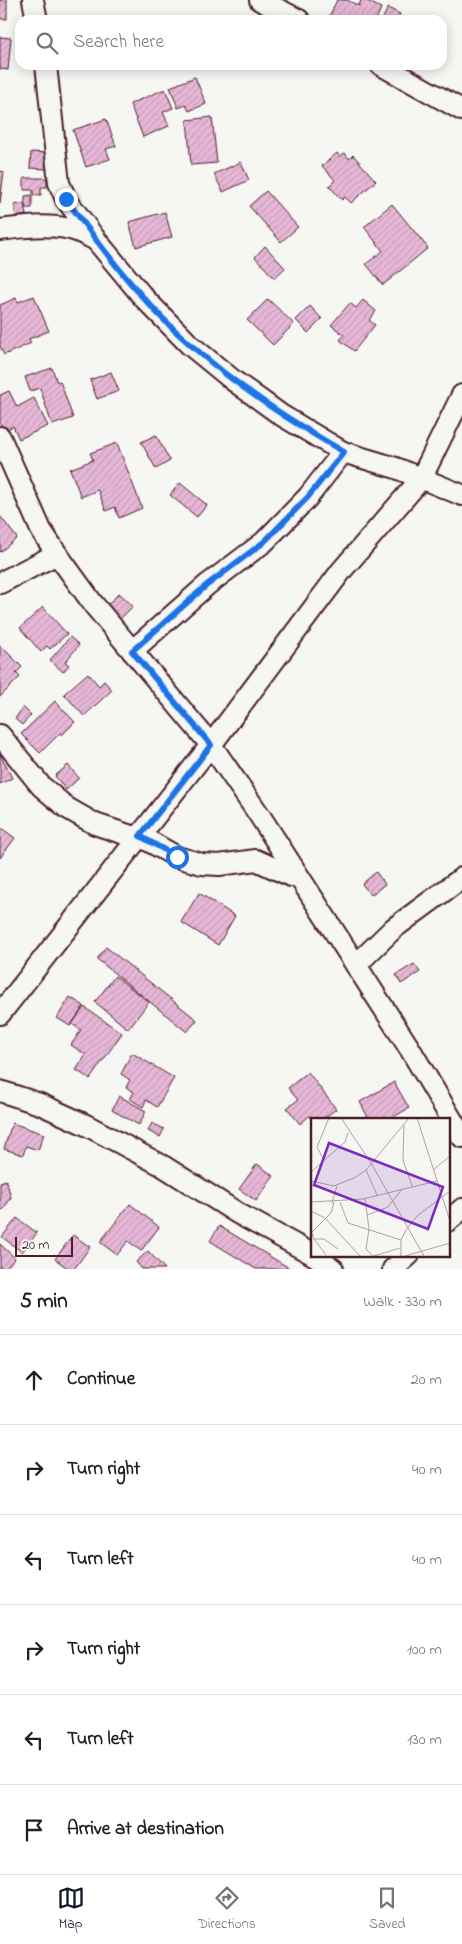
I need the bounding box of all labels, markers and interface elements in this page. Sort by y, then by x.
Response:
search box [15,15,447,70]
icon: search [33,29,61,57]
text: Search here [73,29,164,56]
route end [55,188,78,211]
route start [166,846,189,869]
inset map [311,1118,450,1256]
scale bar [15,1234,72,1257]
text: 20 m [22,1235,49,1256]
text: 5 min [20,1287,68,1317]
text: Walk · 330 m [363,1290,442,1314]
icon: ahead [20,1366,48,1394]
text: Continue [67,1366,135,1393]
text: 20 m [411,1368,442,1392]
icon: right [20,1456,48,1484]
text: Turn right [67,1456,140,1483]
text: 40 m [412,1458,442,1482]
icon: left [20,1546,48,1574]
text: Turn left [67,1546,134,1573]
text: 40 m [412,1548,442,1572]
icon: right [20,1636,48,1664]
text: Turn right [67,1636,140,1663]
text: 100 m [407,1638,442,1662]
icon: left [20,1726,48,1754]
text: Turn left [67,1726,134,1753]
text: 130 m [407,1728,442,1752]
icon: arrive [20,1816,48,1844]
text: Arrive at destination [67,1816,224,1843]
tab: Map [57,1884,85,1935]
tab: Directions [198,1884,256,1935]
tab: Saved [369,1884,405,1935]

